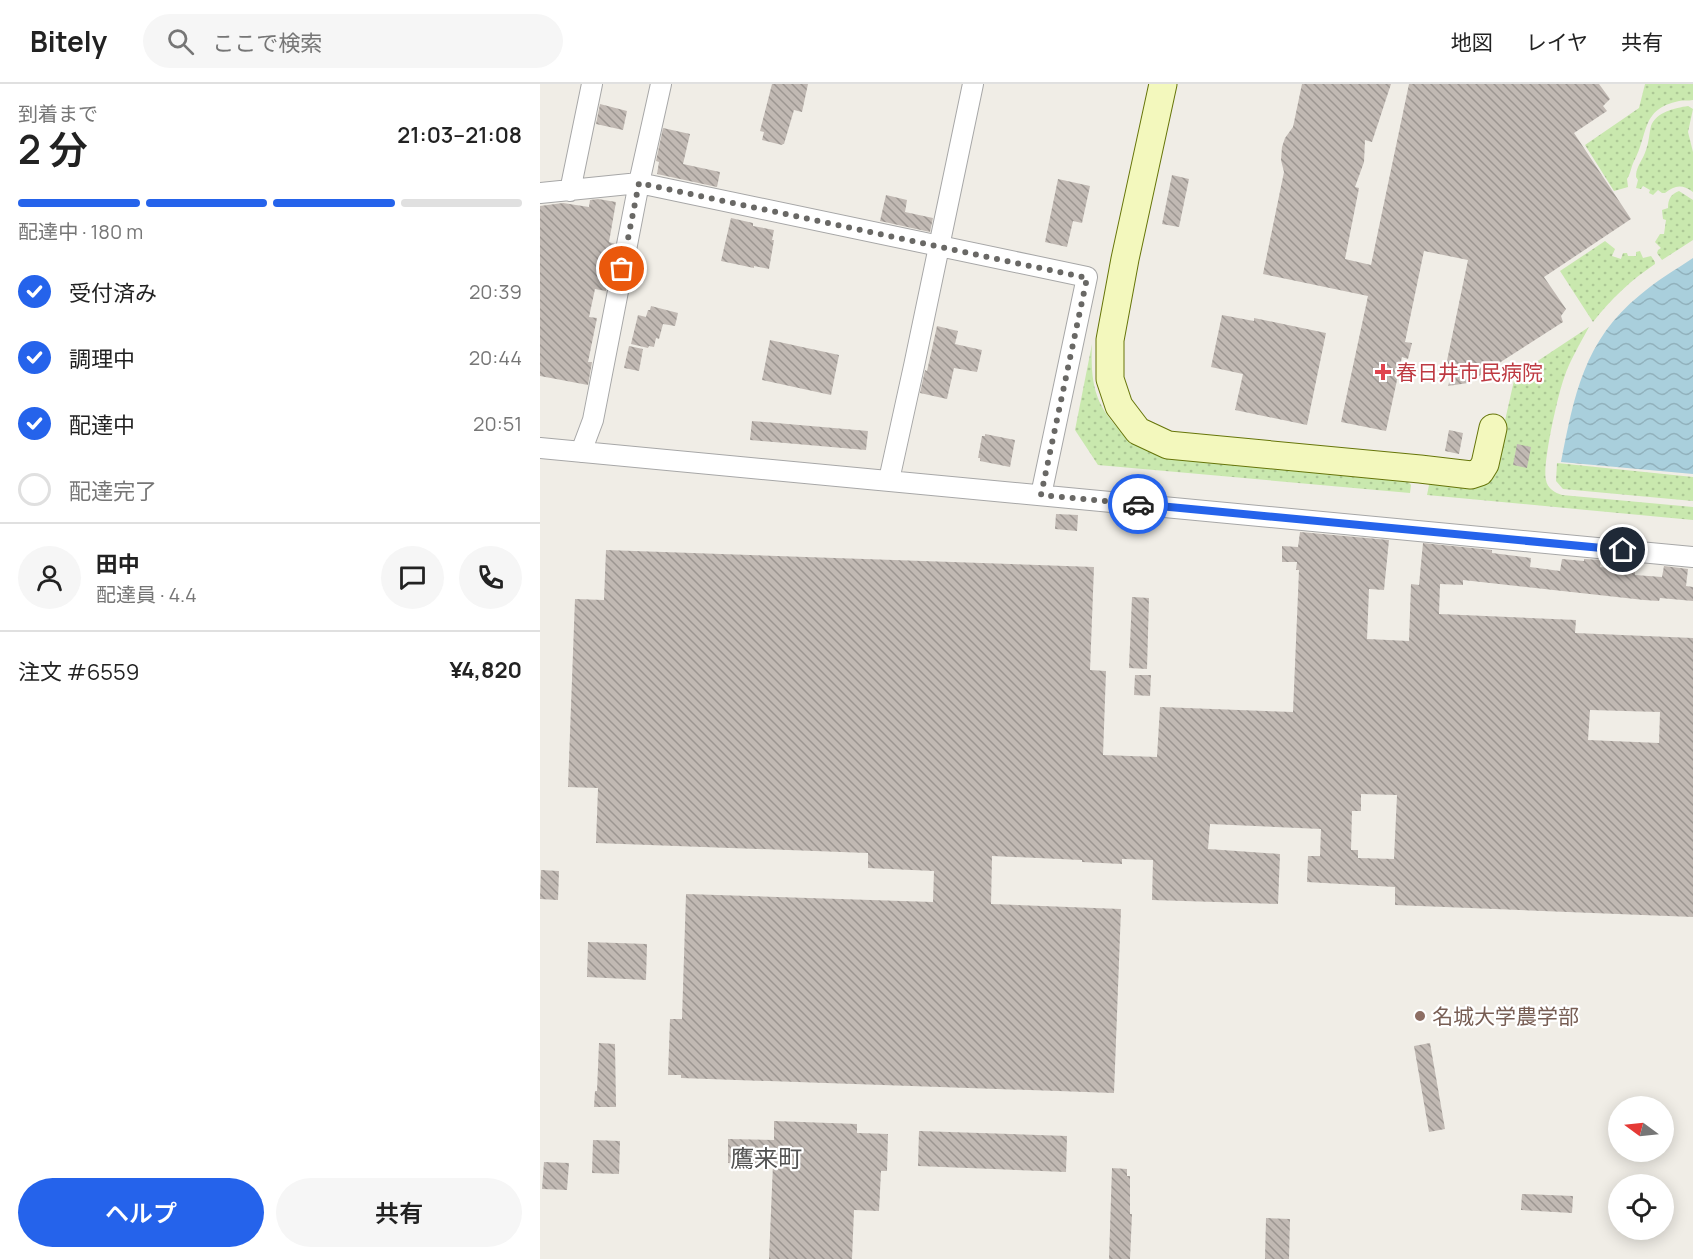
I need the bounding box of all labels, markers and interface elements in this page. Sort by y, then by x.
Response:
search box [143,14,563,68]
text: Bitely [30,22,107,60]
icon: search [164,25,197,58]
text: ここで検索 [212,28,322,58]
text: 地図 [1451,28,1493,56]
text: レイヤ [1526,28,1588,56]
text: 共有 [1621,28,1663,56]
text: 到着まで [18,100,98,127]
text: 21:03–21:08 [397,120,522,150]
text: 2 分 [18,122,88,176]
text: 配達中 · 180 m [18,218,143,245]
pin [596,243,647,294]
icon: bag [605,252,638,285]
icon: check [18,275,51,308]
text: 受付済み [69,278,157,308]
text: 20:39 [469,278,522,305]
icon: check [18,341,51,374]
text: 調理中 [69,344,135,374]
text: 20:44 [469,344,522,371]
place label: 春日井市民病院 [1396,358,1543,386]
marker: 春日井市民病院 [1374,363,1392,381]
icon: check [18,407,51,440]
text: 配達中 [69,410,135,440]
text: 20:51 [473,410,522,437]
courier [1108,474,1168,534]
text: 配達完了 [69,476,157,506]
icon: car [1122,488,1155,521]
pin [1597,524,1648,575]
icon: home [1606,533,1639,566]
button: person [18,546,81,609]
button: chat [381,546,444,609]
button: phone [459,546,522,609]
text: 田中 [96,549,140,579]
text: 配達員 · 4.4 [96,581,197,608]
text: ¥4,820 [449,655,522,685]
text: 注文 #6559 [18,657,139,687]
place label: 名城大学農学部 [1432,1002,1579,1030]
marker: 名城大学農学部 [1413,1009,1427,1023]
north arrow [1608,1096,1674,1162]
map controls [1608,1096,1674,1240]
district label: 鷹来町 [730,1141,802,1174]
button: locate [1608,1174,1674,1240]
button: ヘルプ [18,1178,264,1247]
button: 共有 [276,1178,522,1247]

